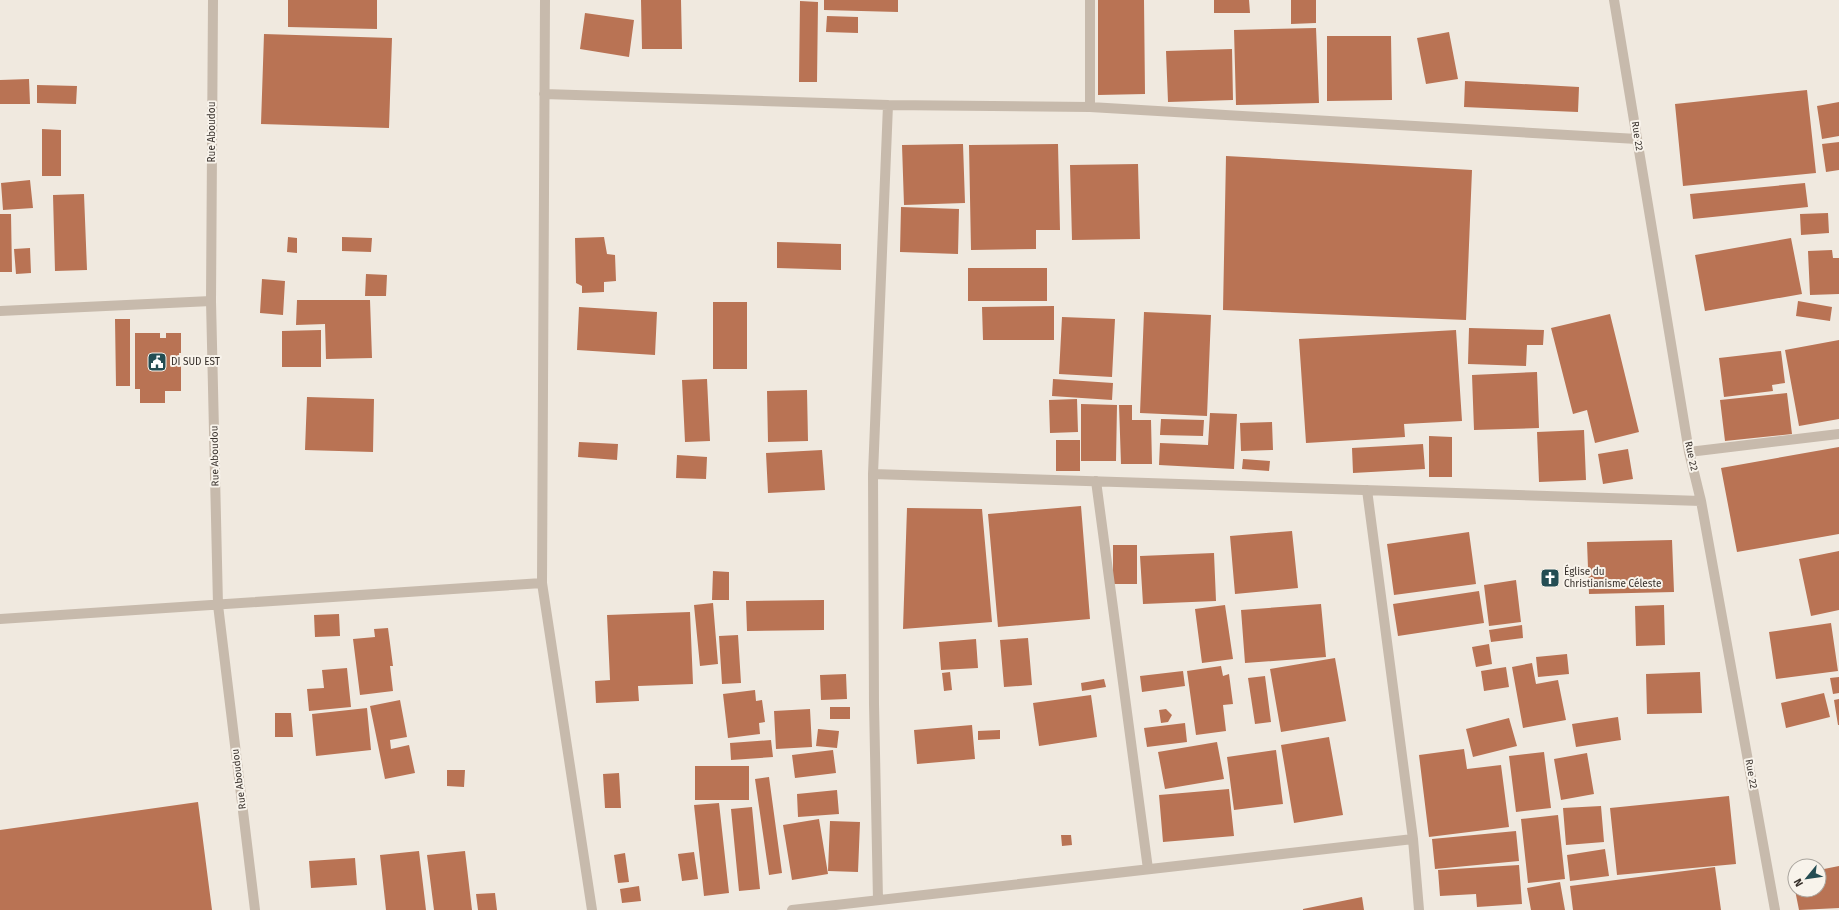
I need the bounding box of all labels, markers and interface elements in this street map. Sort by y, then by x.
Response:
street label: Rue Aboudou [206,102,218,162]
street label: Rue 22 [1629,120,1645,152]
public building icon: DI SUD EST [146,351,168,373]
place label: DI SUD EST [171,356,221,368]
street label: Rue Aboudou [208,425,222,487]
street label: Rue 22 [1682,440,1700,472]
place label: Église du Christianisme Céleste [1564,564,1661,590]
church icon: Église du Christianisme Céleste [1539,567,1561,589]
street label: Rue Aboudou [229,748,249,810]
street label: Rue 22 [1742,758,1760,790]
north arrow [1787,858,1827,898]
text: N [1791,876,1806,889]

